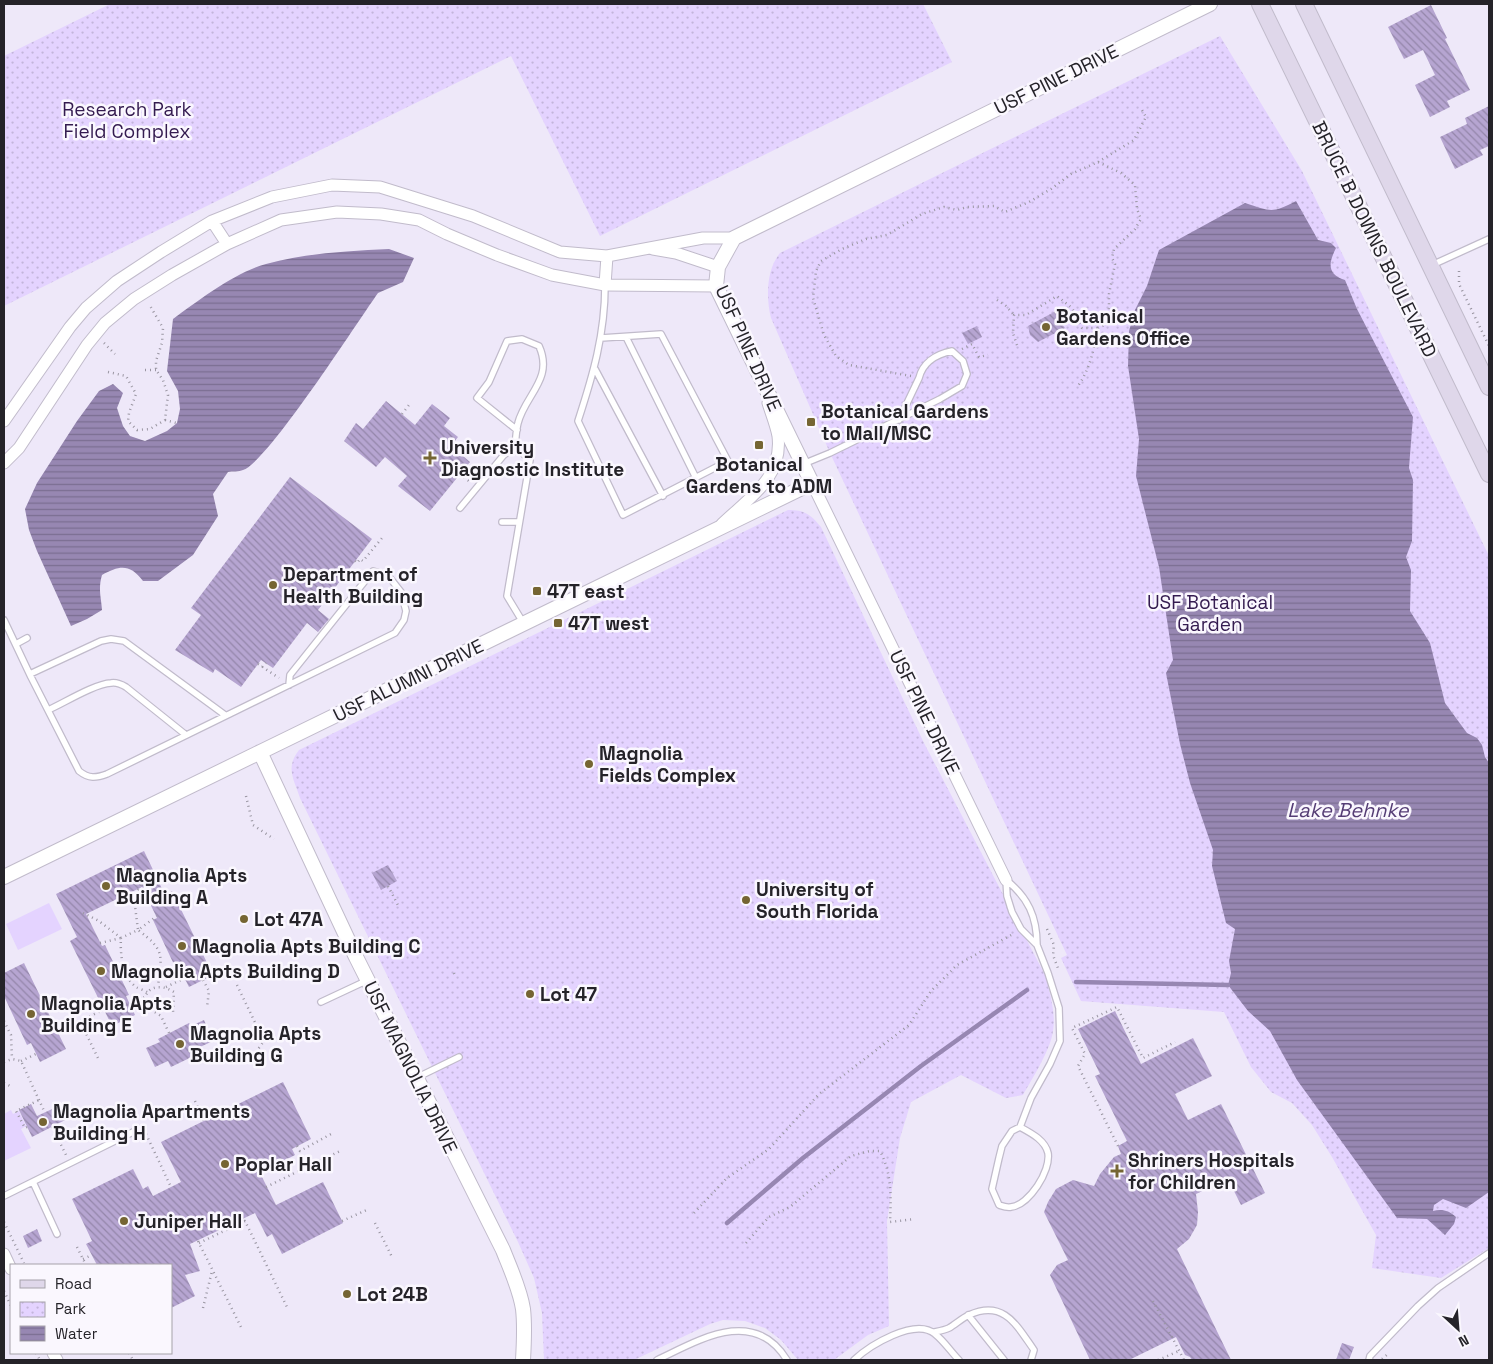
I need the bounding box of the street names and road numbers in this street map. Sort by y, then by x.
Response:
street label: USF PINE DRIVE [990,39,1123,120]
street label: BRUCE B DOWNS BOULEVARD [1306,117,1443,361]
street label: USF PINE DRIVE [710,281,787,415]
street label: USF ALUMNI DRIVE [329,633,487,728]
street label: USF PINE DRIVE [884,646,965,779]
street label: USF MAGNOLIA DRIVE [358,977,463,1158]

